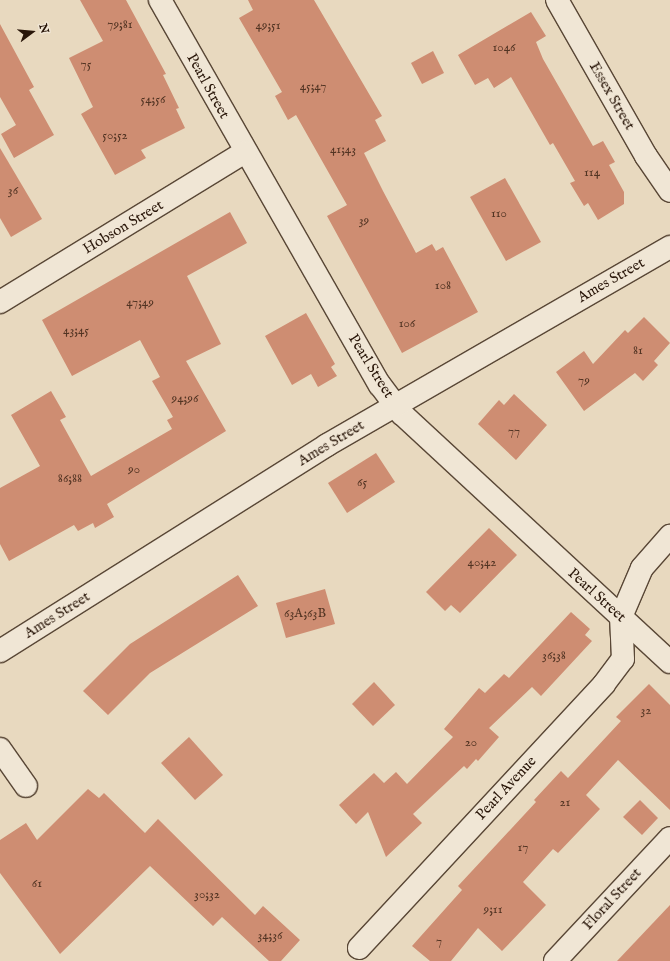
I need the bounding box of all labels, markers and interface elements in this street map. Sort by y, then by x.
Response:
north arrow [12,12,52,52]
house number: 79;81 [107,17,133,33]
house number: 49;51 [255,18,281,34]
text: N [35,22,52,35]
house number: 1046 [492,40,516,56]
street label: Pearl Street [183,50,233,122]
house number: 75 [81,57,91,73]
street label: Essex Street [585,59,639,133]
house number: 45;47 [300,79,326,95]
house number: 54;56 [141,92,165,108]
house number: 50;52 [102,128,128,144]
house number: 41;43 [330,142,356,158]
house number: 114 [584,165,600,181]
house number: 36 [8,183,18,199]
street label: Hobson Street [80,196,166,258]
house number: 110 [491,206,507,222]
house number: 39 [359,213,369,229]
street label: Ames Street [574,254,648,306]
house number: 108 [435,278,451,294]
house number: 47;49 [126,295,154,311]
house number: 106 [399,316,415,332]
house number: 43;45 [63,323,89,339]
street label: Pearl Street [344,331,398,401]
house number: 81 [633,343,643,359]
house number: 79 [578,373,590,389]
house number: 94;96 [172,391,198,407]
street label: Ames Street [294,416,368,470]
house number: 77 [508,424,520,440]
house number: 90 [128,462,140,478]
house number: 86;88 [58,471,82,487]
house number: 65 [357,475,367,491]
house number: 40;42 [468,555,496,571]
street label: Pearl Street [564,564,630,626]
street label: Ames Street [21,588,93,642]
house number: 63A;63B [284,606,326,622]
house number: 36;38 [542,648,566,664]
house number: 32 [641,703,651,719]
house number: 20 [465,735,477,751]
street label: Pearl Avenue [472,752,540,824]
house number: 21 [560,795,570,811]
house number: 17 [518,840,528,856]
street label: Floral Street [579,864,645,934]
house number: 61 [32,876,42,892]
house number: 30;32 [194,887,220,903]
house number: 9;11 [483,902,503,918]
house number: 34;36 [257,928,283,944]
house number: 7 [436,934,442,950]

